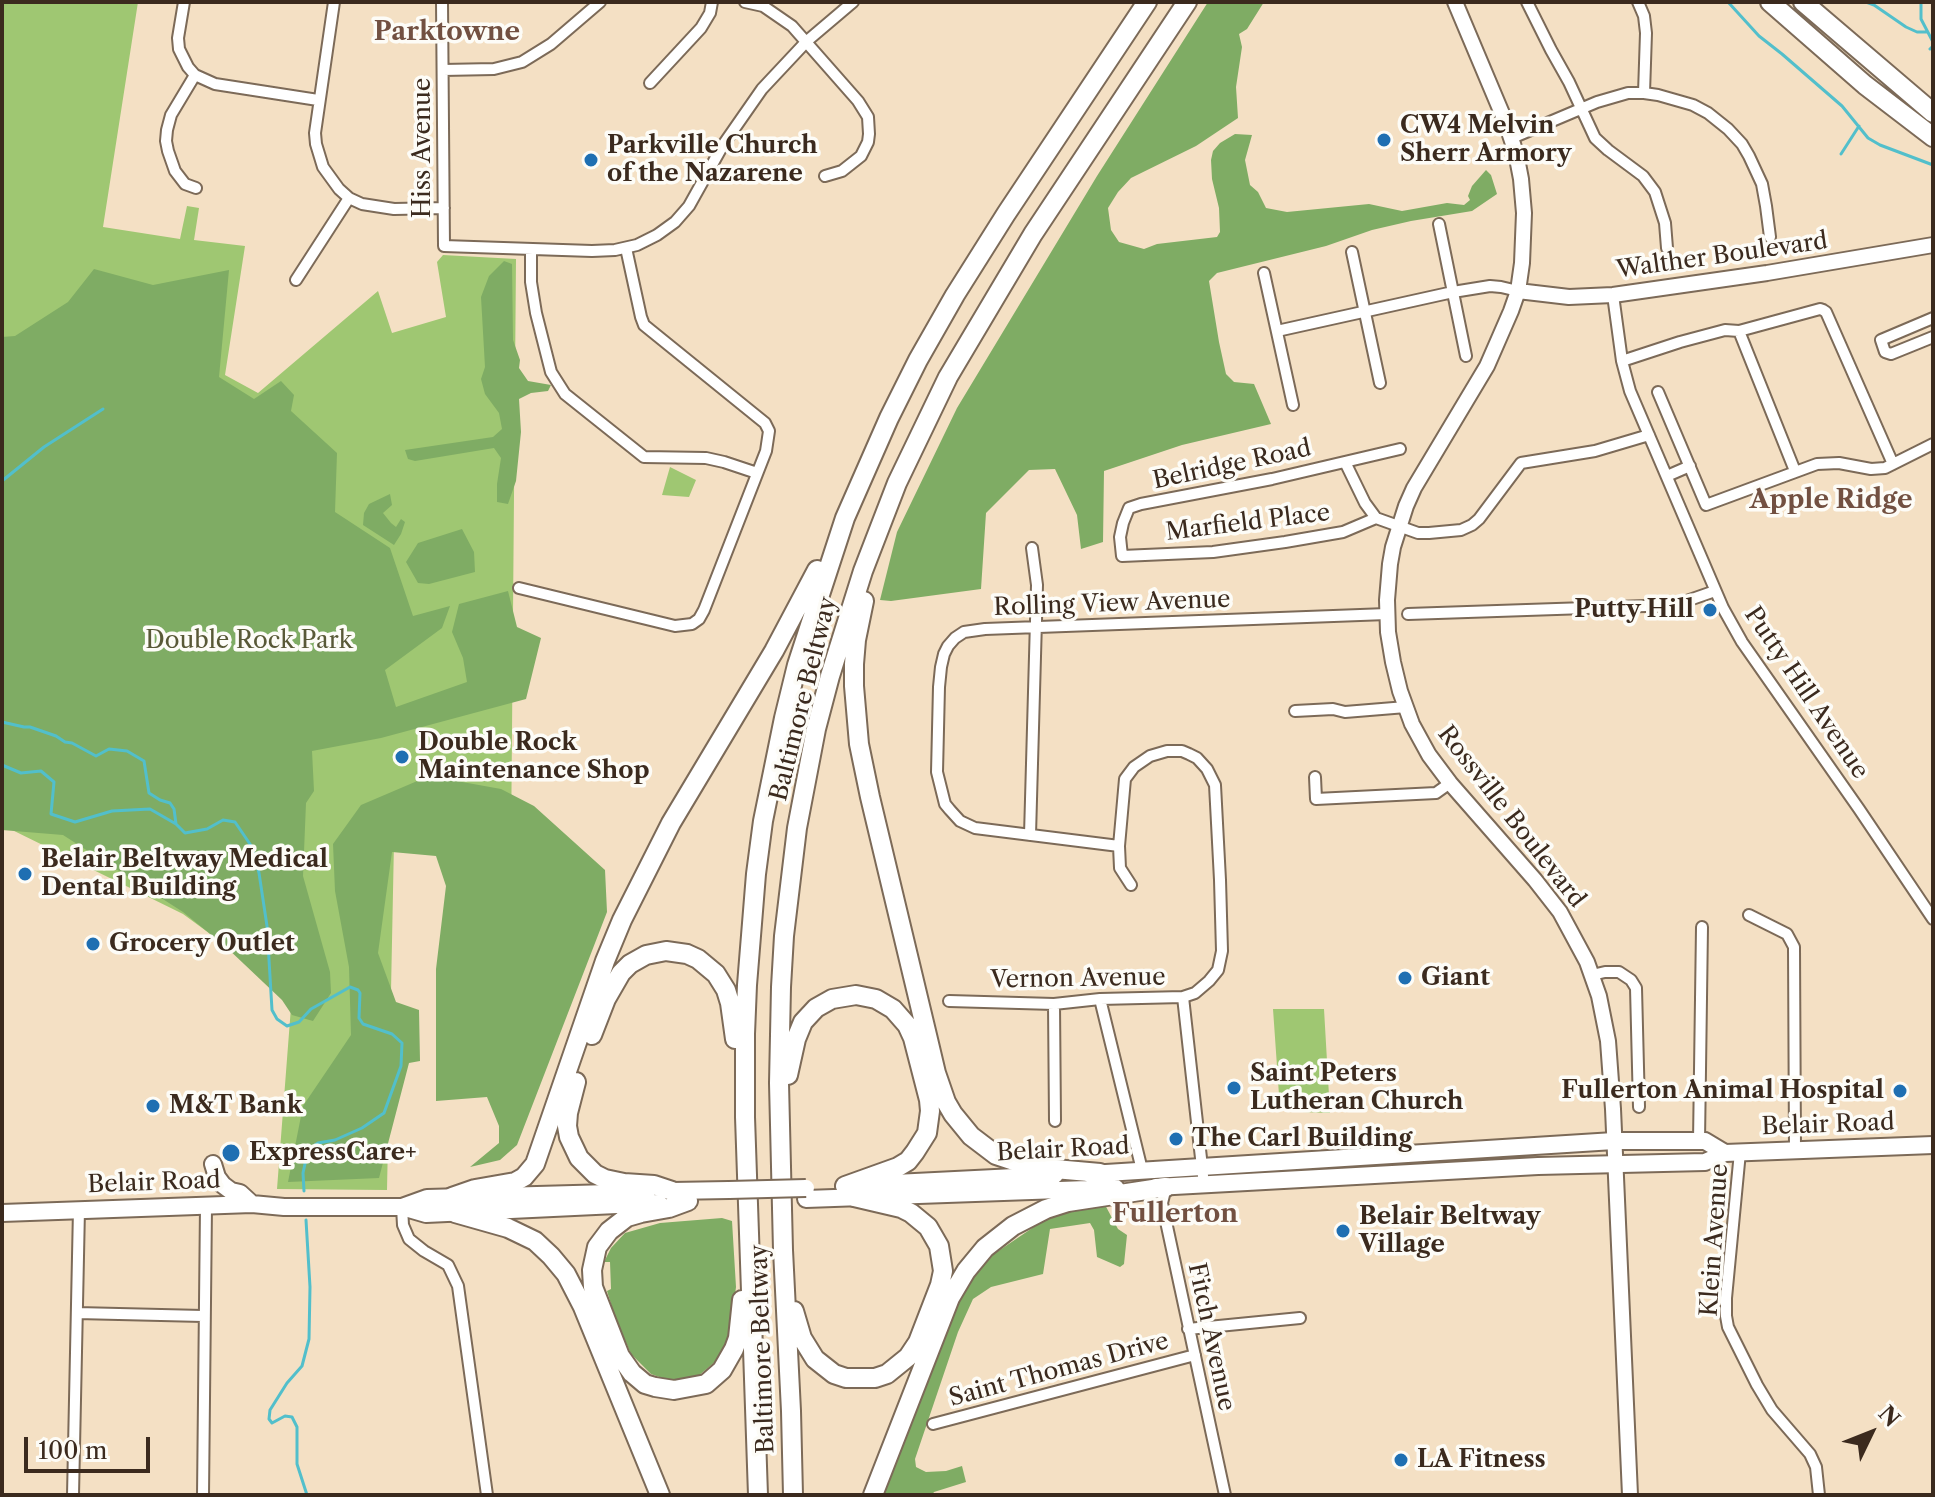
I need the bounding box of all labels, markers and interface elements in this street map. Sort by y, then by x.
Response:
district label: Parktowne [374,16,520,48]
street label: Hiss Avenue [409,78,437,218]
place label: CW4 Melvin Sherr Armory [1400,112,1572,168]
marker: CW4 Melvin Sherr Armory [1375,131,1393,149]
place label: Parkville Church of the Nazarene [607,132,818,188]
marker: Parkville Church of the Nazarene [582,151,600,169]
street label: Walther Boulevard [1614,227,1830,285]
street label: Belridge Road [1150,434,1314,496]
district label: Apple Ridge [1749,484,1913,516]
street label: Marfield Place [1164,499,1332,547]
street label: Rolling View Avenue [993,585,1231,623]
street label: Baltimore Beltway [765,594,843,804]
place label: Putty Hill [1574,596,1694,624]
marker: Putty Hill [1701,601,1719,619]
street label: Putty Hill Avenue [1738,602,1874,784]
park label: Double Rock Park [145,627,353,655]
street label: Rossville Boulevard [1431,720,1591,914]
place label: Double Rock Maintenance Shop [418,729,650,785]
marker: Double Rock Maintenance Shop [393,748,411,766]
place label: Belair Beltway Medical Dental Building [41,846,328,902]
marker: Belair Beltway Medical Dental Building [16,865,34,883]
place label: Grocery Outlet [109,930,295,958]
marker: Grocery Outlet [84,935,102,953]
street label: Vernon Avenue [990,963,1166,995]
place label: Giant [1421,964,1490,992]
marker: Giant [1396,969,1414,987]
place label: Saint Peters Lutheran Church [1250,1060,1464,1116]
place label: Fullerton Animal Hospital [1561,1077,1884,1105]
marker: Saint Peters Lutheran Church [1225,1079,1243,1097]
marker: Fullerton Animal Hospital [1891,1082,1909,1100]
place label: M&T Bank [169,1092,303,1120]
marker: M&T Bank [144,1097,162,1115]
street label: Belair Road [1761,1108,1895,1142]
place label: The Carl Building [1192,1125,1412,1153]
marker: The Carl Building [1167,1130,1185,1148]
street label: Belair Road [996,1132,1130,1168]
place label: ExpressCare+ [249,1139,417,1167]
marker: ExpressCare+ [220,1142,242,1164]
street label: Klein Avenue [1695,1163,1735,1317]
street label: Belair Road [87,1166,221,1200]
district label: Fullerton [1112,1198,1238,1230]
place label: Belair Beltway Village [1359,1203,1541,1259]
marker: Belair Beltway Village [1334,1222,1352,1240]
street label: Baltimore Beltway [745,1244,781,1454]
street label: Fitch Avenue [1181,1260,1241,1414]
street label: Saint Thomas Drive [946,1327,1172,1413]
north arrow [1831,1393,1911,1473]
text: N [1873,1400,1905,1432]
scale bar [28,1421,154,1471]
text: 100 m [38,1436,107,1465]
place label: LA Fitness [1417,1446,1546,1474]
marker: LA Fitness [1392,1451,1410,1469]

